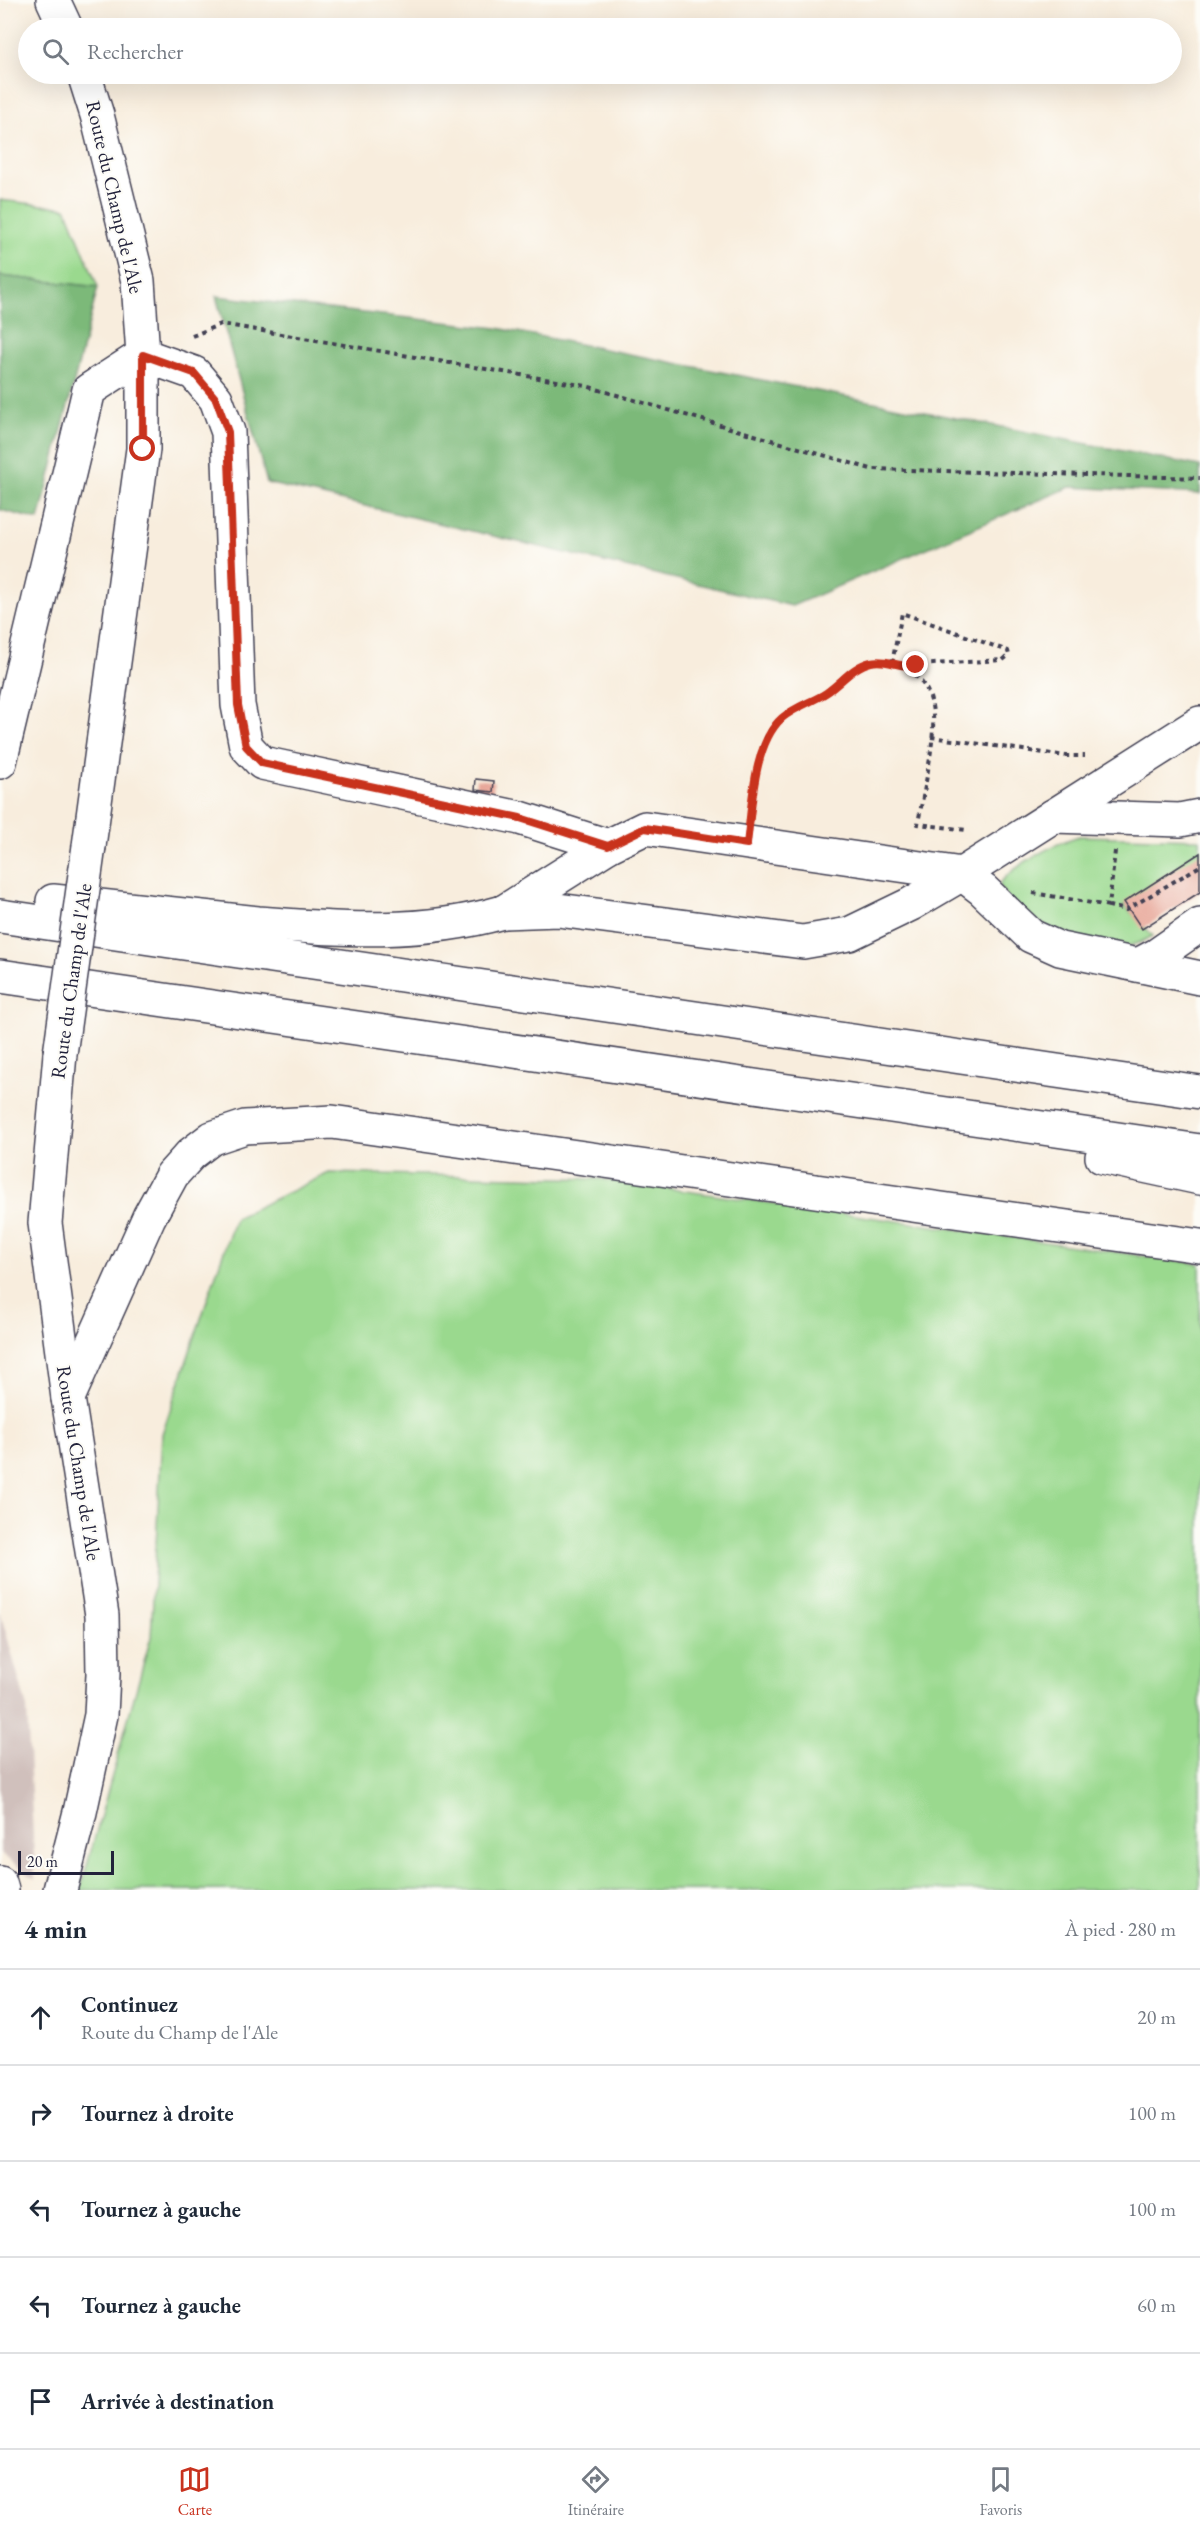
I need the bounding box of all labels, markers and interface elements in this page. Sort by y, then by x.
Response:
search box [18,18,1182,84]
icon: search [39,35,72,68]
text: Rechercher [87,37,183,66]
street label: Route du Champ de l'Ale [80,98,150,296]
route start [129,435,155,461]
route end [902,651,928,677]
street label: Route du Champ de l'Ale [44,881,98,1080]
street label: Route du Champ de l'Ale [51,1364,107,1563]
scale bar [18,1848,114,1876]
text: 20 m [27,1851,58,1872]
text: 4 min [24,1912,87,1946]
text: À pied · 280 m [1065,1916,1176,1942]
text: Continuez [81,1990,178,2019]
icon: ahead [24,2001,57,2034]
text: 20 m [1137,2004,1176,2030]
text: Route du Champ de l'Ale [81,2019,278,2045]
icon: right [24,2097,57,2130]
text: Tournez à droite [81,2099,234,2128]
text: 100 m [1128,2100,1176,2126]
icon: left [24,2193,57,2226]
text: Tournez à gauche [81,2195,241,2224]
text: 100 m [1128,2196,1176,2222]
icon: left [24,2289,57,2322]
text: Tournez à gauche [81,2291,241,2320]
text: 60 m [1137,2292,1176,2318]
icon: arrive [24,2385,57,2418]
text: Arrivée à destination [81,2387,274,2416]
tab: Carte [178,2463,212,2520]
tab: Itinéraire [568,2463,624,2520]
tab: Favoris [979,2463,1022,2520]

